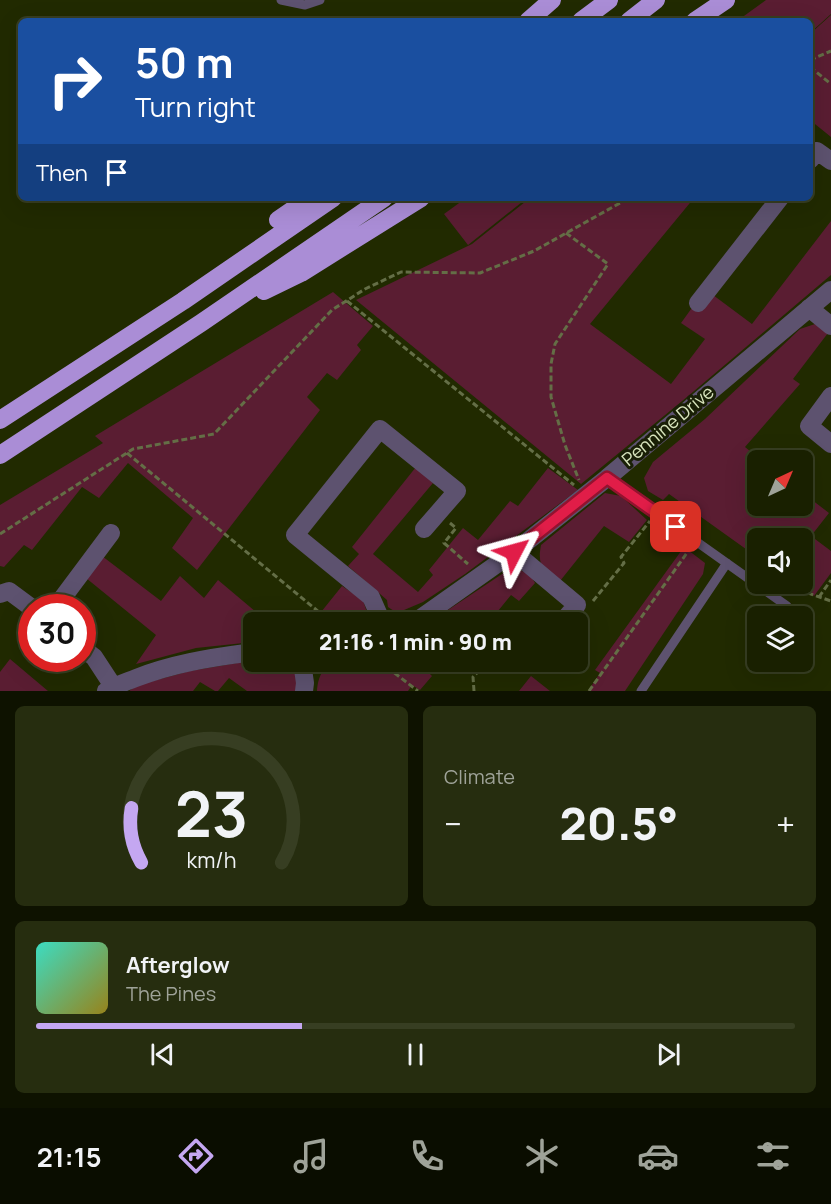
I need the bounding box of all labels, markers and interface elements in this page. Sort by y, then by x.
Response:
text: 50 m [135,33,233,91]
icon: right [36,42,114,120]
text: Turn right [135,88,256,125]
icon: arrive [100,156,133,189]
text: Then [36,158,88,188]
street label: Pennine Drive [616,380,719,471]
north arrow [747,450,813,516]
map controls [747,450,813,672]
pin [650,501,701,552]
icon: arrive [659,510,692,543]
position arrow [482,520,546,584]
button: sound [747,528,813,594]
speed limit sign: 30 [18,594,96,672]
button: layers [747,606,813,672]
text: 21:16 · 1 min · 90 m [319,627,512,657]
text: Climate [444,763,515,790]
text: 23 [175,770,248,856]
text: 20.5° [560,792,678,854]
text: − [444,801,462,846]
text: + [776,801,795,846]
text: km/h [187,845,236,874]
text: Afterglow [126,950,230,980]
text: The Pines [126,980,216,1007]
icon: previous [146,1038,179,1071]
icon: pause [399,1038,432,1071]
icon: next [652,1038,685,1071]
icon: directions [175,1135,217,1177]
icon: music [290,1135,332,1177]
icon: phone [406,1135,448,1177]
icon: climate [521,1135,563,1177]
icon: car [637,1135,679,1177]
icon: filters [752,1135,794,1177]
text: 21:15 [37,1138,102,1175]

